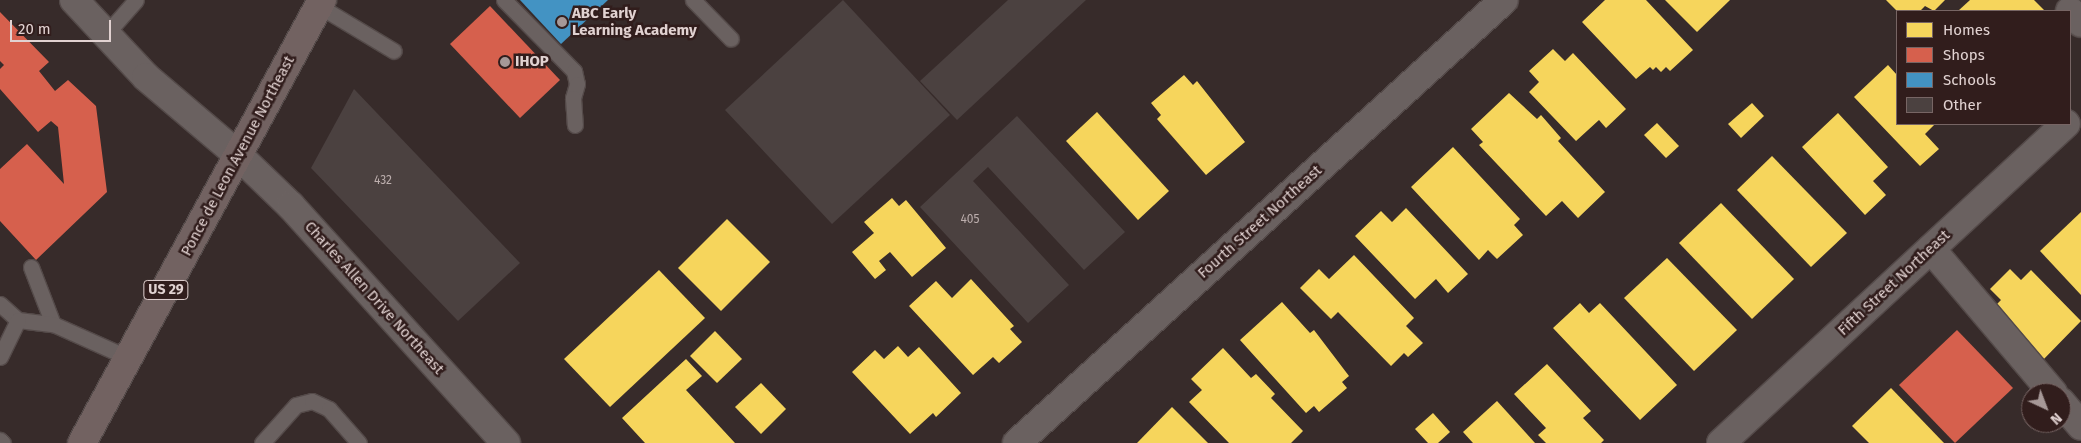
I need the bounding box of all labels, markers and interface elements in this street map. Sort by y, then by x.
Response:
place label: ABC Early Learning Academy [572,4,697,39]
scale bar [12,10,114,42]
legend [1896,10,2071,125]
marker: ABC Early Learning Academy [556,16,568,28]
text: 20 m [18,20,51,38]
text: Homes [1943,21,1990,39]
text: Shops [1943,46,1985,64]
street label: Ponce de Leon Avenue Northeast [177,53,299,259]
place label: IHOP [515,53,549,71]
marker: IHOP [499,56,511,68]
text: Schools [1943,71,1996,89]
text: Other [1943,96,1982,114]
street label: Fourth Street Northeast [1194,162,1326,282]
house number: 432 [374,174,392,188]
house number: 405 [960,213,980,227]
street label: Charles Allen Drive Northeast [301,218,447,378]
street label: Fifth Street Northeast [1834,226,1954,340]
road number: US 29 [142,278,190,302]
north arrow [2021,383,2071,433]
text: N [2047,409,2065,428]

